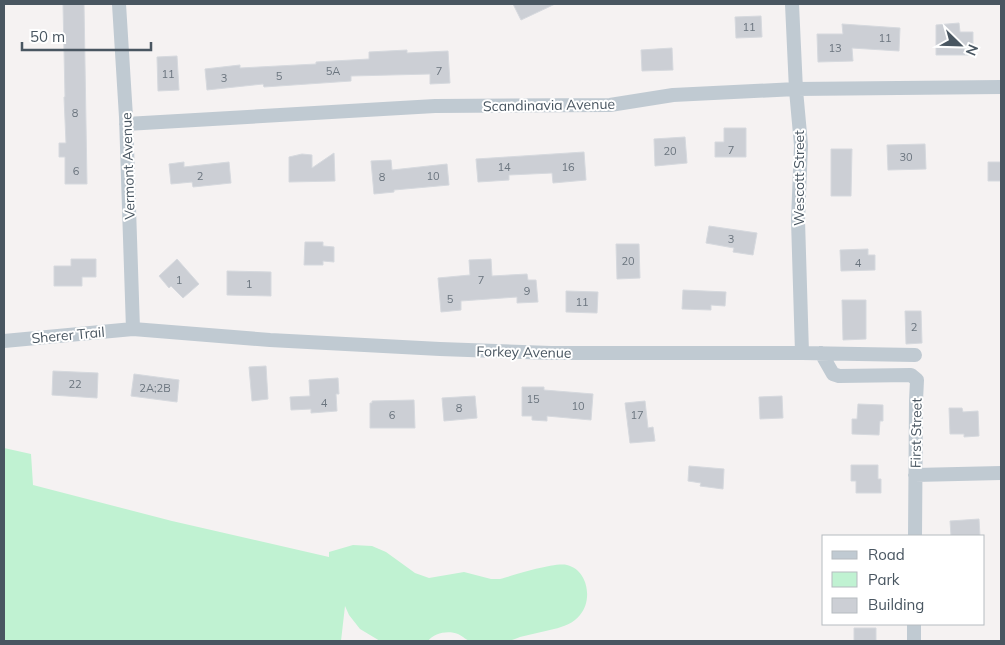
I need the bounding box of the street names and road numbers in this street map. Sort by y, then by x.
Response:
street label: Scandinavia Avenue [483,95,615,115]
street label: Vermont Avenue [117,112,139,220]
street label: Wescott Street [790,130,808,226]
street label: Sherer Trail [31,323,105,347]
street label: Forkey Avenue [476,342,572,362]
street label: First Street [906,398,926,468]

